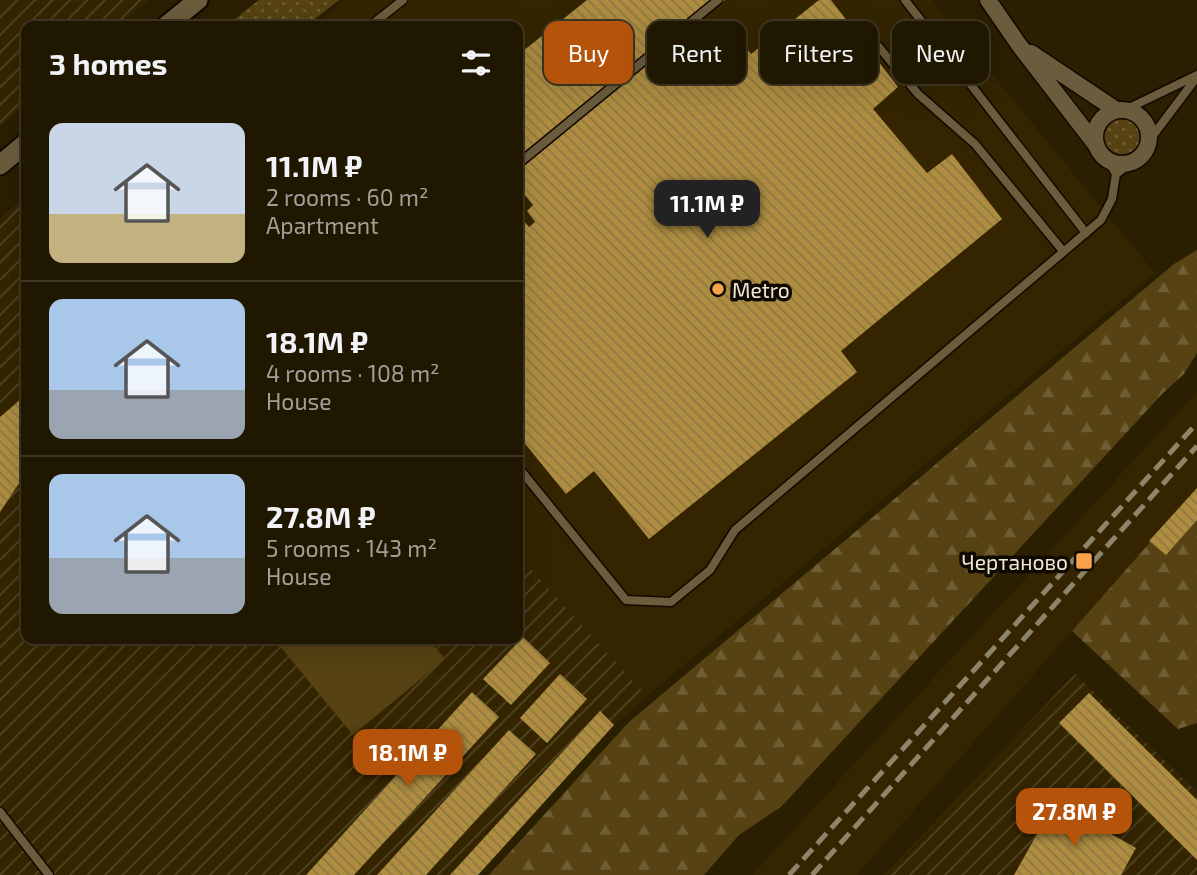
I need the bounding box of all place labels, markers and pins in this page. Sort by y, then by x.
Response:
pin: 11.1M ₽ [642,180,772,240]
place label: Metro [732,277,790,302]
marker: Metro [710,281,726,297]
place label: Чертаново [962,549,1068,574]
marker: Чертаново [1074,551,1094,571]
pin: 18.1M ₽ [343,730,473,789]
pin: 27.8M ₽ [1009,788,1139,848]

